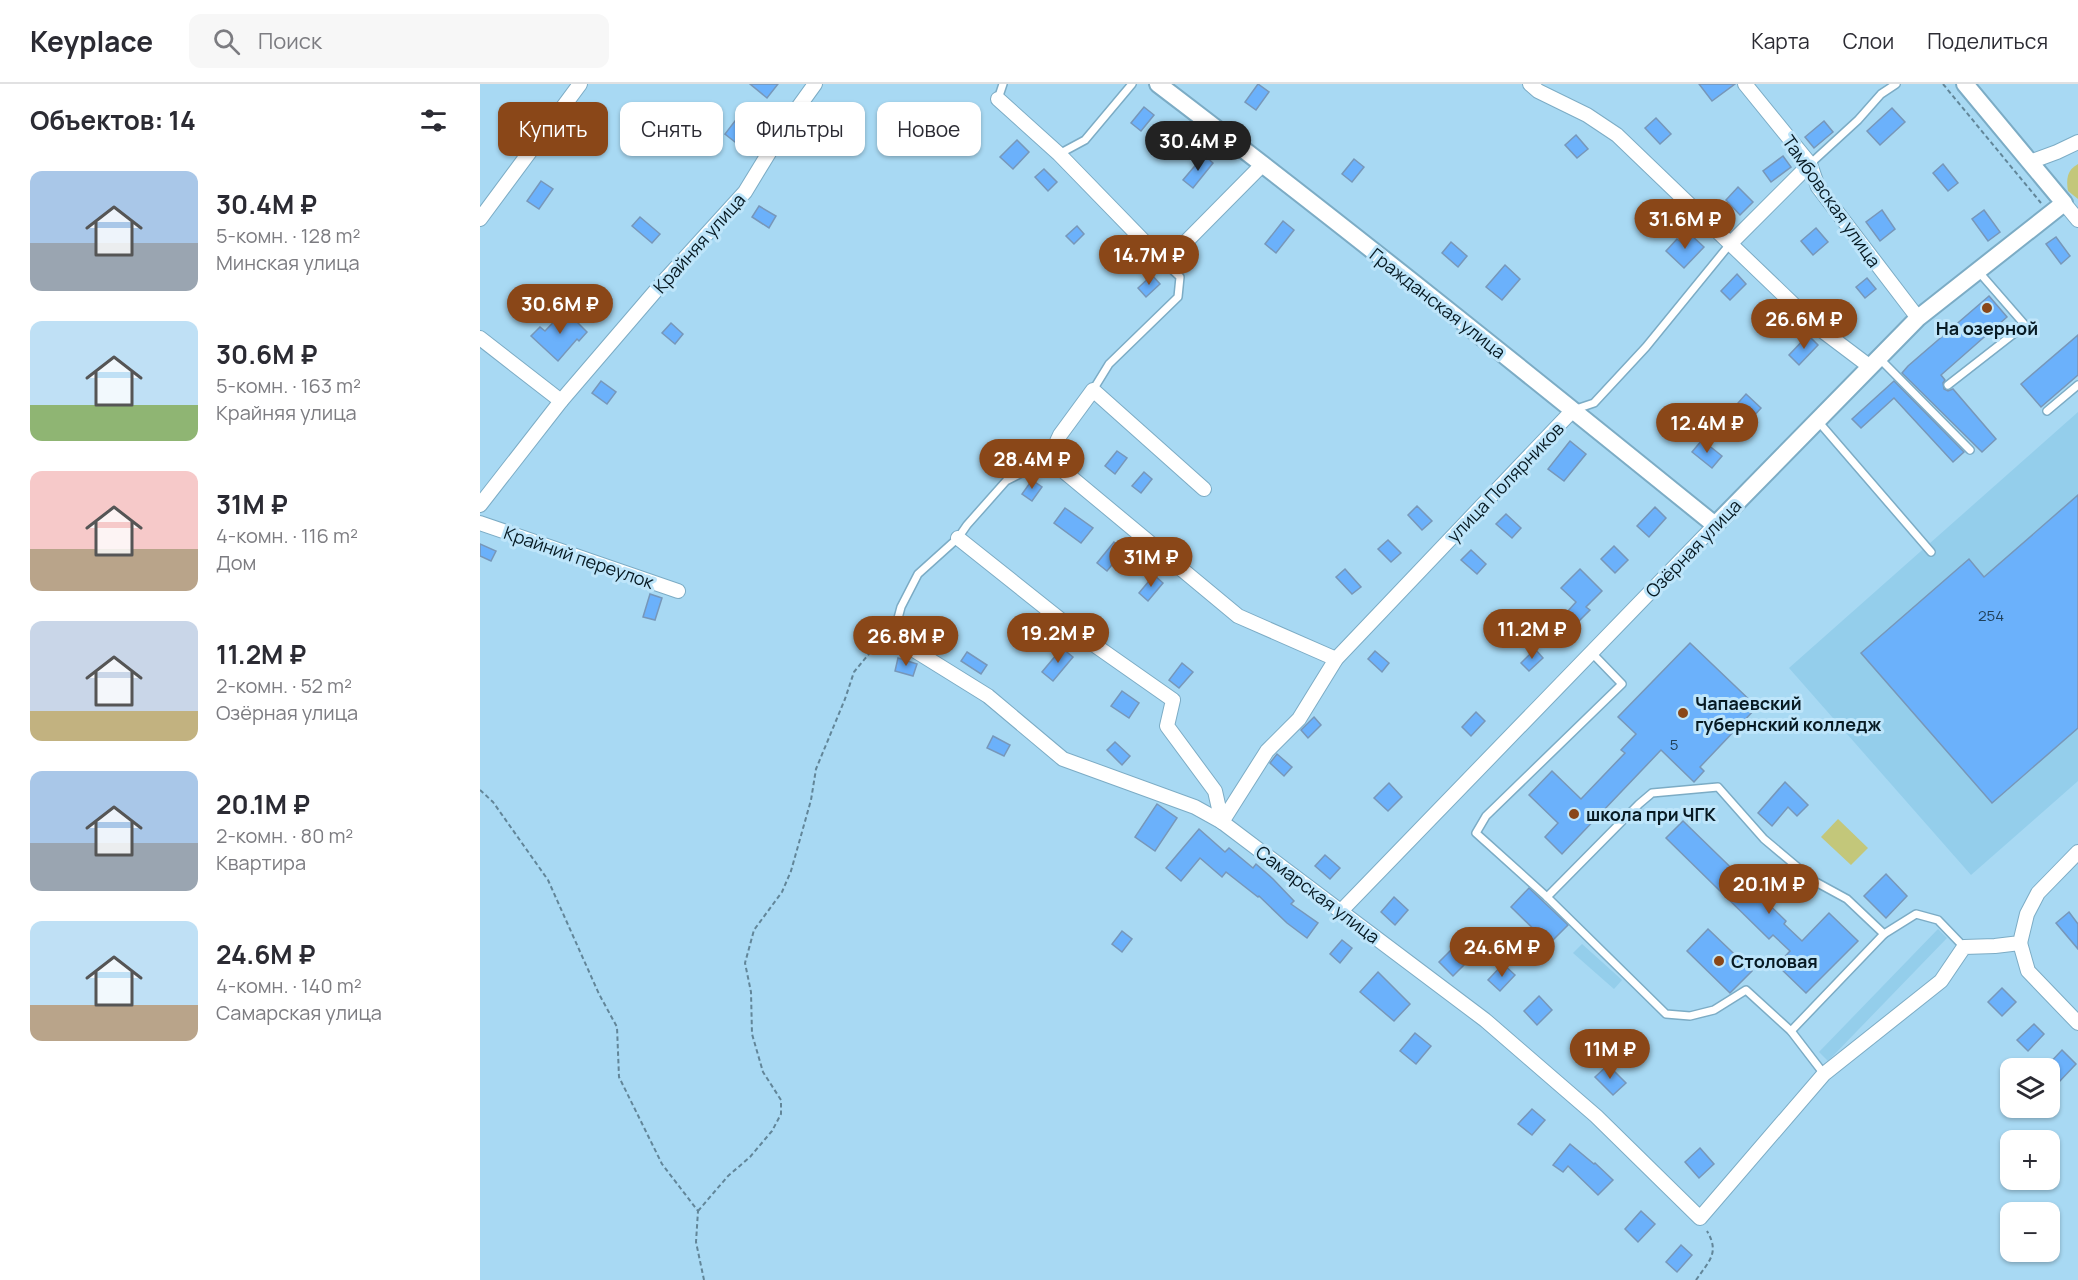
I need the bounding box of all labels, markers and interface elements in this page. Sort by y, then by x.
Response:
search box [189,14,609,68]
text: Keyplace [30,22,153,60]
icon: search [210,25,243,58]
text: Поиск [258,26,322,56]
text: Карта [1751,27,1810,55]
text: Слои [1843,27,1894,55]
text: Поделиться [1927,27,2048,55]
text: Объектов: 14 [30,102,196,138]
chip: Купить [498,102,608,156]
chip: Снять [620,102,723,156]
chip: Фильтры [735,102,865,156]
chip: Новое [877,102,981,156]
icon: filters [417,104,450,137]
pin: 30.4M ₽ [1143,121,1253,172]
text: 30.4M ₽ [1159,127,1237,154]
street label: Тамбовская улица [1777,130,1887,272]
text: 30.4M ₽ [216,186,317,222]
street label: Крайняя улица [648,188,750,298]
icon: home [78,195,150,267]
pin: 31.6M ₽ [1630,199,1740,250]
text: 31.6M ₽ [1649,205,1721,232]
text: 5-комн. · 128 m² [216,222,361,249]
pin: 14.7M ₽ [1094,235,1204,286]
text: 14.7M ₽ [1113,241,1185,268]
street label: Гражданская улица [1365,242,1511,364]
text: Минская улица [216,249,360,276]
pin: 30.6M ₽ [505,284,615,335]
text: 30.6M ₽ [521,290,599,317]
pin: 26.6M ₽ [1749,299,1859,350]
marker: На озерной [1980,301,1994,315]
text: 26.6M ₽ [1765,305,1843,332]
place label: На озерной [1936,316,2038,340]
text: 30.6M ₽ [216,336,318,372]
icon: home [78,345,150,417]
text: 5-комн. · 163 m² [216,372,361,399]
text: Крайняя улица [216,399,357,426]
pin: 12.4M ₽ [1652,403,1762,454]
text: 12.4M ₽ [1670,409,1744,436]
street label: улица Полярников [1441,416,1569,547]
pin: 28.4M ₽ [977,439,1087,490]
text: 28.4M ₽ [993,445,1071,472]
text: 31M ₽ [216,486,288,522]
street label: Озёрная улица [1640,494,1746,602]
icon: home [78,495,150,567]
street label: Крайний переулок [501,520,658,594]
text: 4-комн. · 116 m² [216,522,358,549]
pin: 31M ₽ [1109,537,1193,588]
text: 31M ₽ [1123,543,1179,570]
text: Дом [216,549,256,576]
house number: 254 [1978,605,2004,626]
pin: 11.2M ₽ [1477,609,1587,660]
pin: 19.2M ₽ [1003,613,1113,664]
text: 11.2M ₽ [1497,615,1567,642]
pin: 26.8M ₽ [851,616,961,667]
text: 19.2M ₽ [1021,619,1095,646]
text: 26.8M ₽ [867,622,945,649]
text: 11.2M ₽ [216,636,306,672]
icon: home [78,645,150,717]
text: 2-комн. · 52 m² [216,672,352,699]
place label: Чапаевский губернский колледж [1695,691,1881,736]
text: Озёрная улица [216,699,358,726]
marker: Чапаевский губернский колледж [1676,706,1690,720]
house number: 5 [1670,734,1678,755]
text: 20.1M ₽ [216,786,310,822]
icon: home [78,795,150,867]
place label: школа при ЧГК [1586,802,1716,826]
marker: школа при ЧГК [1567,807,1581,821]
text: 2-комн. · 80 m² [216,822,353,849]
street label: Самарская улица [1251,839,1385,949]
text: Квартира [216,849,306,876]
pin: 20.1M ₽ [1714,864,1824,915]
text: 20.1M ₽ [1733,870,1805,897]
pin: 24.6M ₽ [1447,927,1557,978]
text: 24.6M ₽ [1464,933,1540,960]
text: 24.6M ₽ [216,936,316,972]
icon: home [78,945,150,1017]
place label: Столовая [1731,949,1818,973]
marker: Столовая [1712,954,1726,968]
text: 4-комн. · 140 m² [216,972,362,999]
text: Самарская улица [216,999,382,1026]
pin: 11M ₽ [1568,1029,1652,1080]
text: 11M ₽ [1584,1035,1636,1062]
map controls [2000,1058,2060,1262]
button: layers [2000,1058,2060,1118]
button: + [2000,1130,2060,1190]
button: − [2000,1202,2060,1262]

